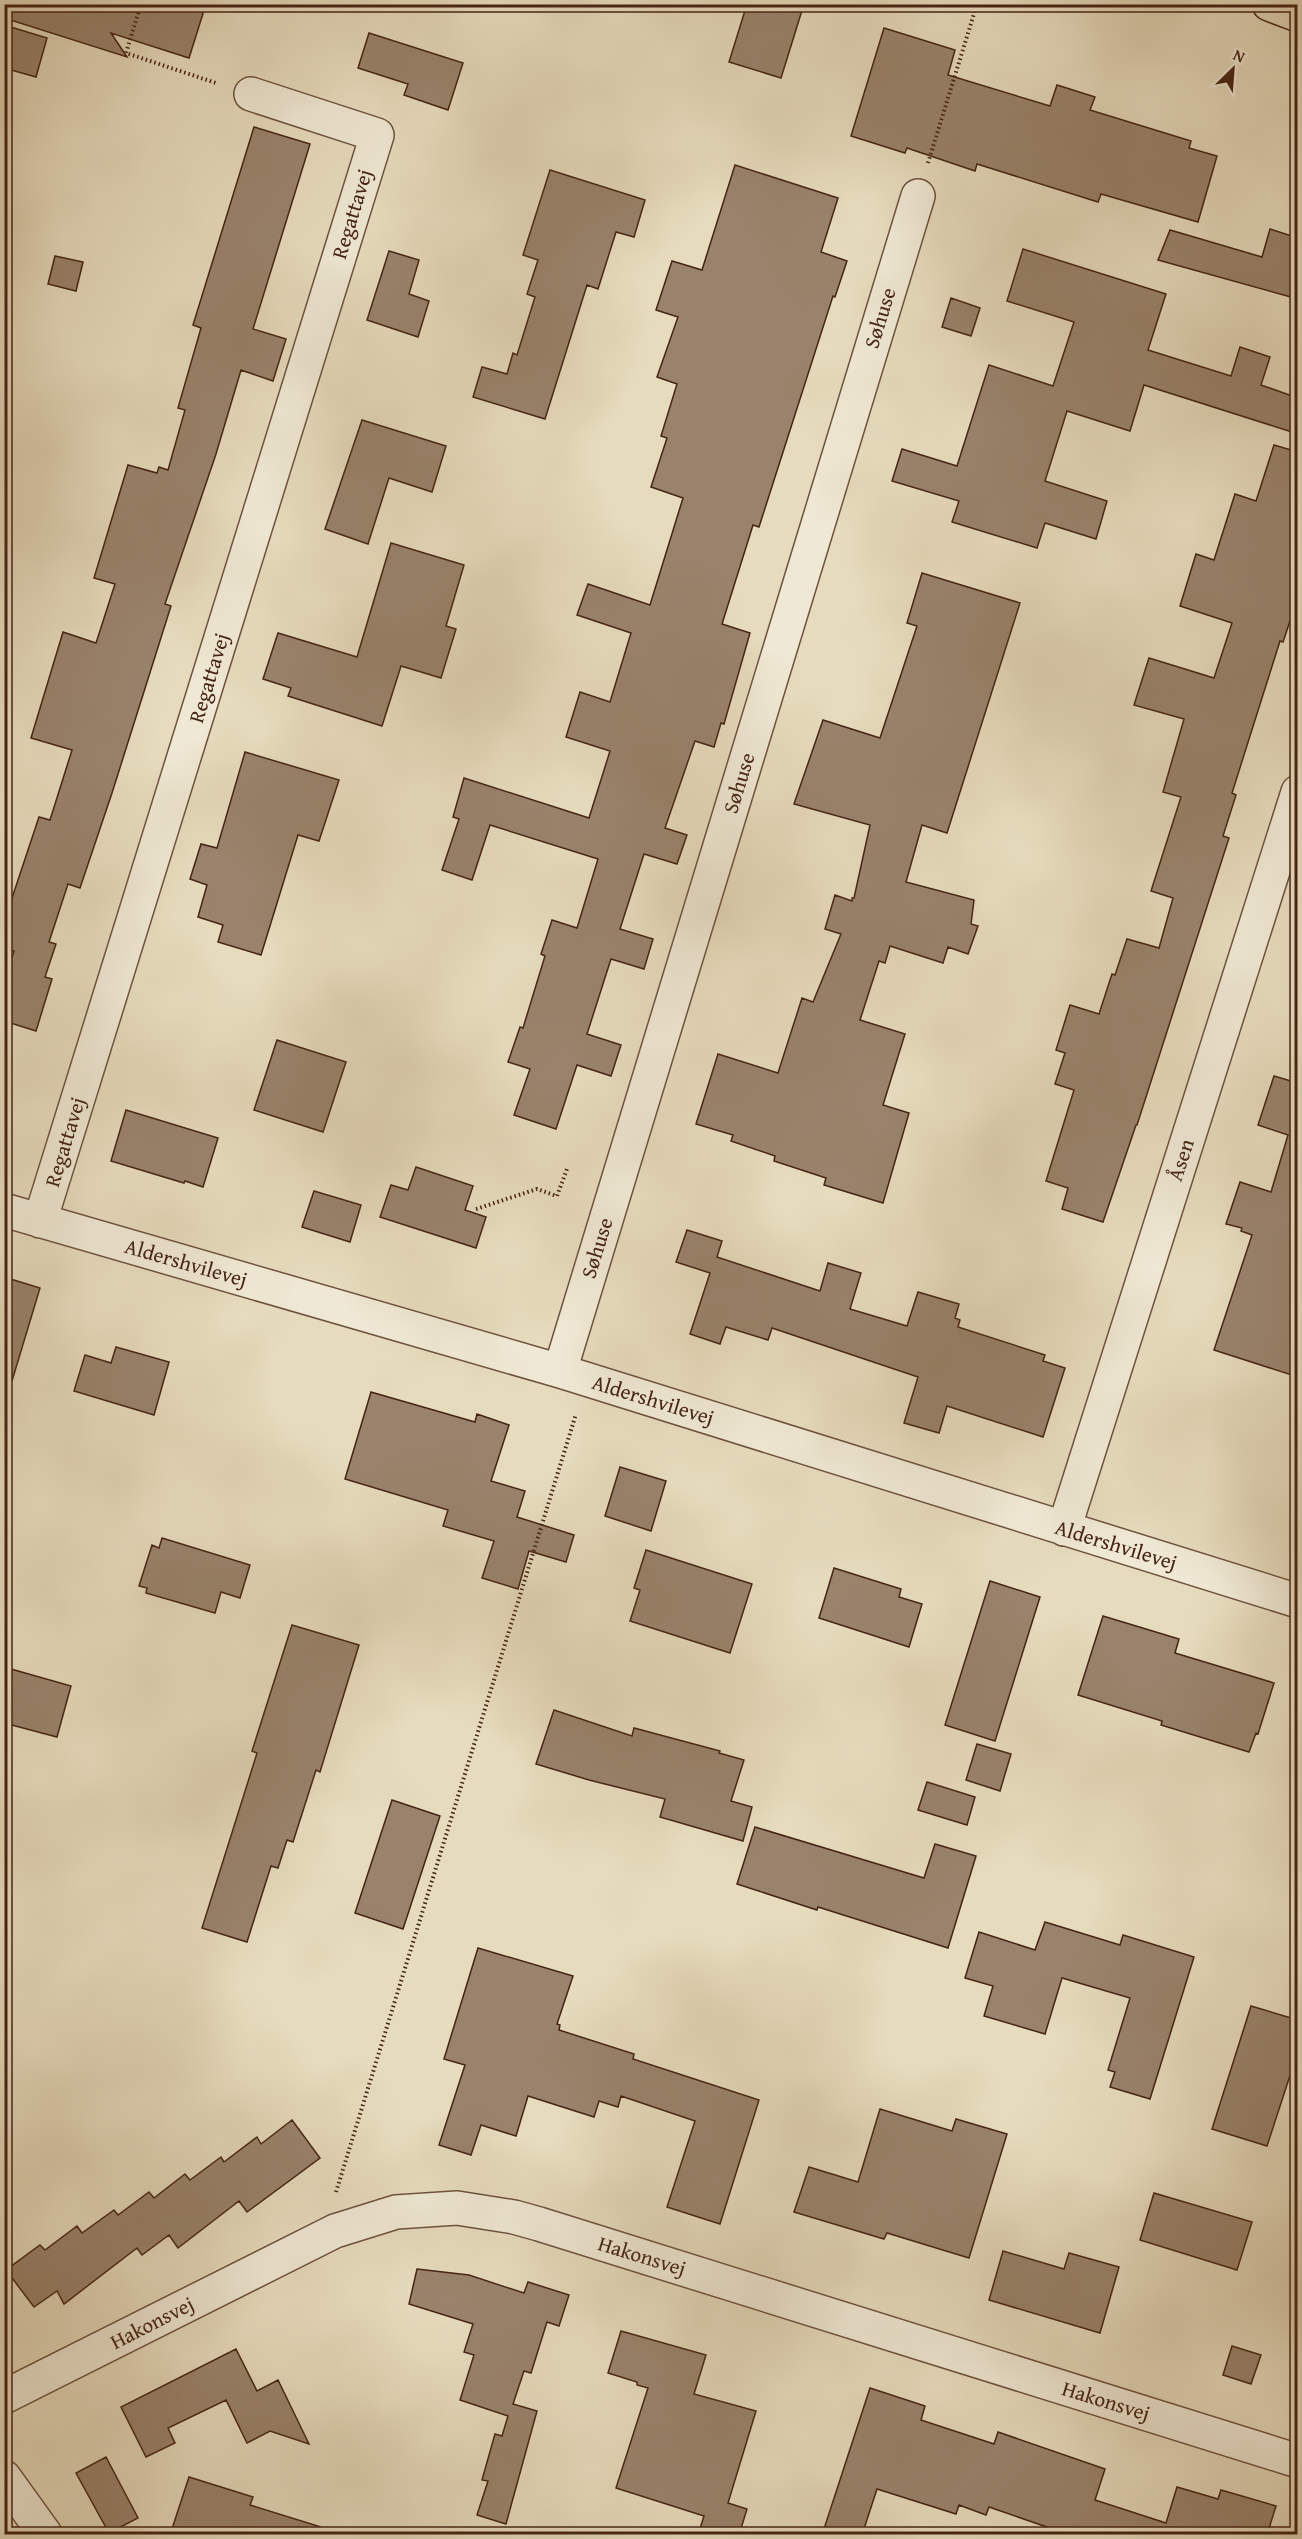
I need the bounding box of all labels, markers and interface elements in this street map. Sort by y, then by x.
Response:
north arrow [1203,39,1263,99]
text: N [1229,42,1250,69]
street label: Regattavej [323,165,380,262]
street label: Søhuse [856,283,903,352]
street label: Regattavej [180,629,237,726]
street label: Søhuse [715,748,762,817]
street label: Regattavej [36,1093,93,1190]
street label: Åsen [1159,1135,1202,1185]
street label: Søhuse [573,1213,620,1282]
street label: Aldershvilevej [121,1230,251,1295]
street label: Aldershvilevej [588,1366,718,1433]
street label: Aldershvilevej [1051,1511,1181,1578]
street label: Hakonsvej [594,2227,690,2284]
street label: Hakonsvej [104,2288,199,2357]
street label: Hakonsvej [1058,2372,1154,2429]

